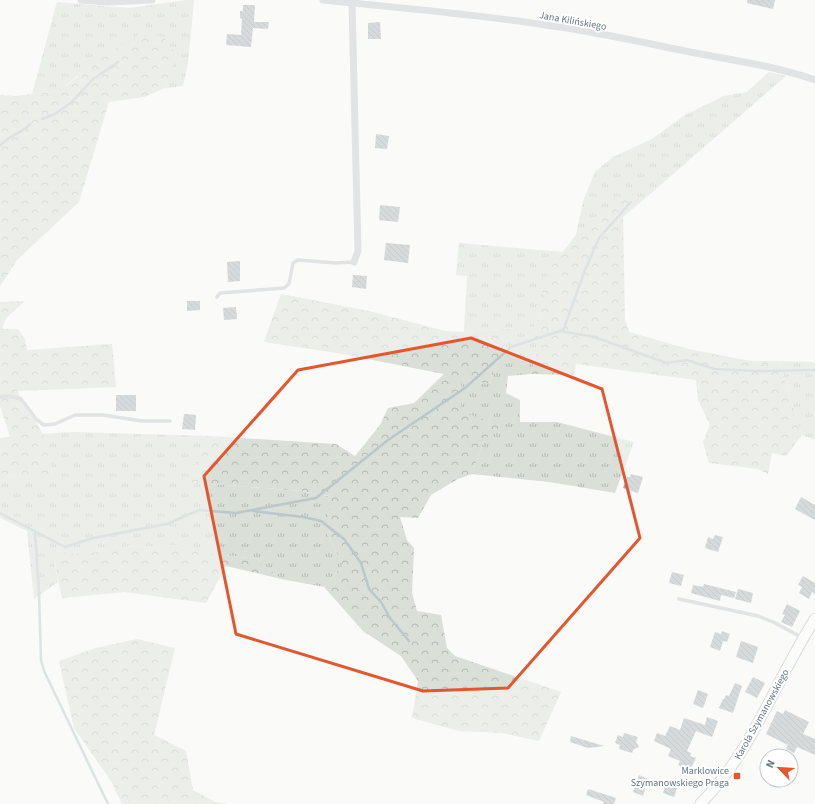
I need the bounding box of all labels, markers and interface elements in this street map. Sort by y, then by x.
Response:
street label: Jana Kilińskiego [538,8,607,34]
street label: Karola Szymanowskiego [731,667,793,762]
north arrow [759,748,799,788]
text: N [762,757,779,770]
place label: Marklowice Szymanowskiego Praga [631,764,729,790]
marker: Marklowice Szymanowskiego Praga [732,771,742,781]

